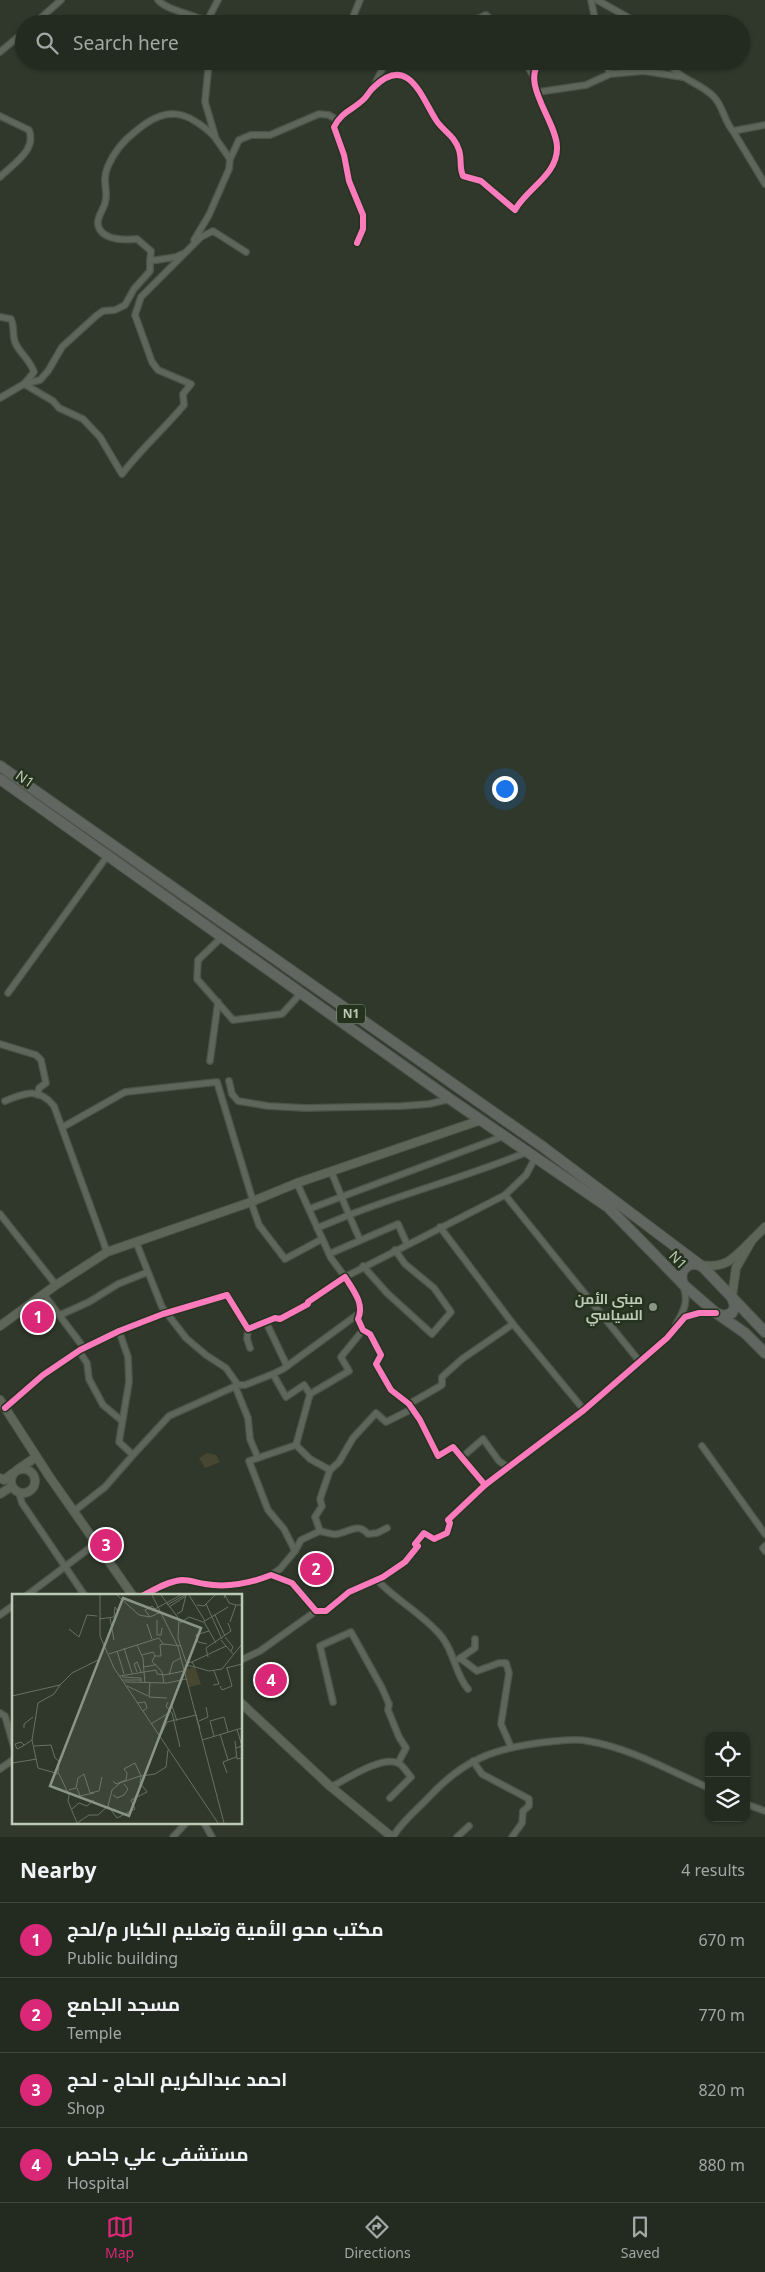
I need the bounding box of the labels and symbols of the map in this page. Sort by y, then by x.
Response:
street label: N1 [12,765,38,792]
your location [492,776,518,802]
road number: N1 [337,1004,365,1024]
street label: N1 [665,1246,692,1273]
place label: مبنى الأمن السياسي [575,1289,643,1326]
pin: 1 [22,1298,54,1336]
marker: مبنى الأمن السياسي [647,1301,659,1313]
pin: 3 [90,1526,122,1564]
pin: 2 [300,1550,332,1588]
inset map [12,1594,242,1824]
pin: 4 [255,1661,287,1699]

